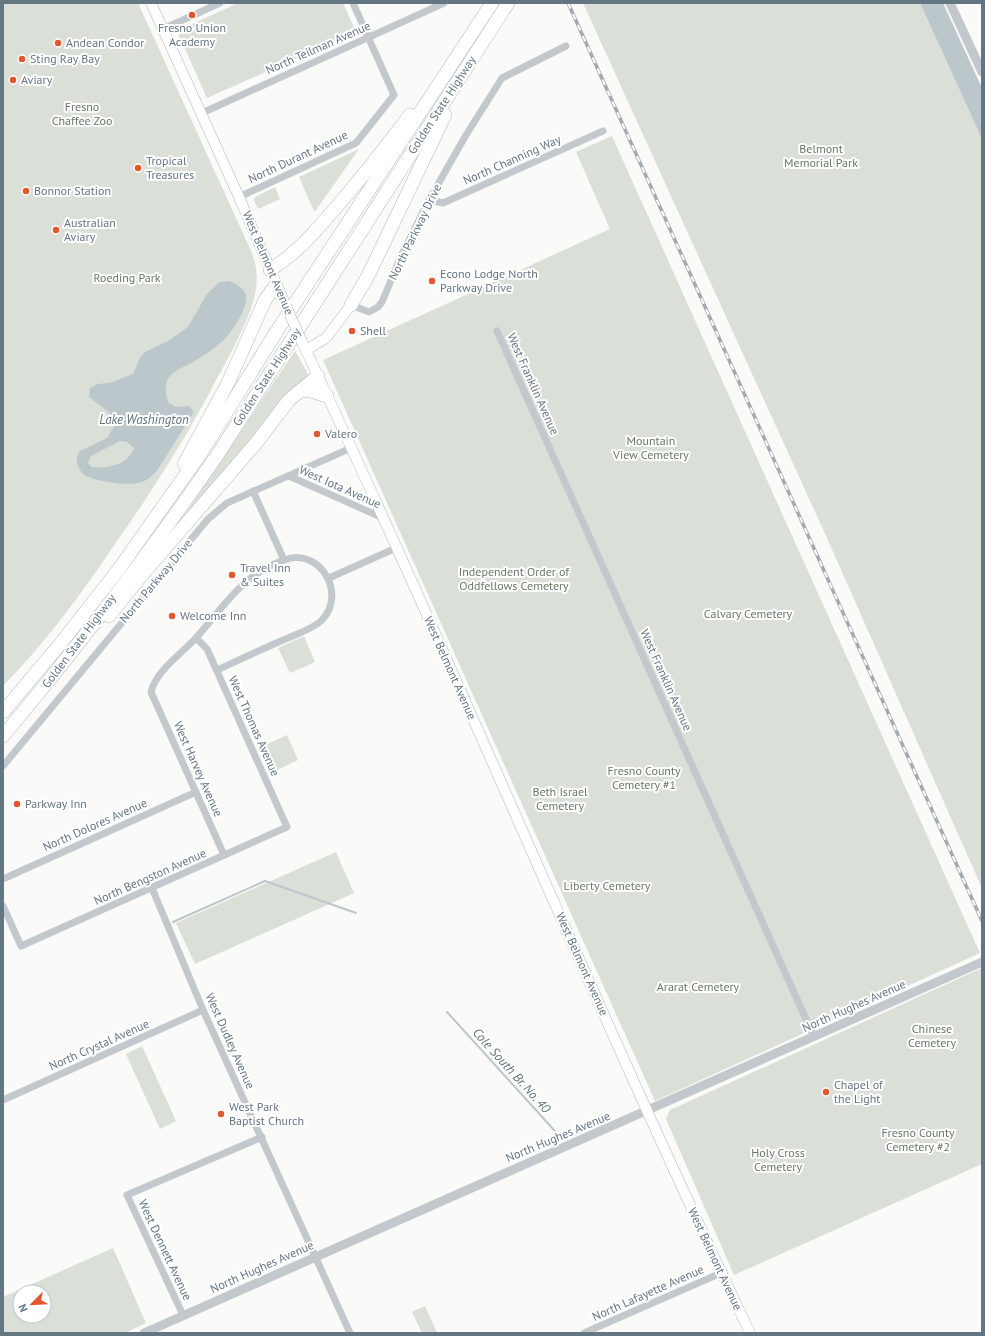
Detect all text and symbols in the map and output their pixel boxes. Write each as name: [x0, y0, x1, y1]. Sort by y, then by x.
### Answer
marker: Fresno Union Academy: [187, 10, 197, 20]
street label: North Teilman Avenue: [263, 18, 372, 77]
place label: Fresno Union Academy: [158, 20, 226, 49]
place label: Andean Condor: [66, 35, 144, 50]
marker: Andean Condor: [53, 38, 63, 48]
place label: Sting Ray Bay: [30, 51, 100, 66]
street label: Golden State Highway: [404, 53, 479, 157]
marker: Sting Ray Bay: [17, 54, 27, 64]
place label: Aviary: [21, 72, 53, 87]
marker: Aviary: [8, 75, 18, 85]
park label: Fresno Chaffee Zoo: [52, 99, 112, 128]
street label: North Durant Avenue: [246, 127, 350, 186]
street label: North Channing Way: [461, 131, 563, 188]
park label: Belmont Memorial Park: [784, 141, 858, 170]
place label: Tropical Treasures: [146, 153, 194, 182]
marker: Tropical Treasures: [133, 163, 143, 173]
street label: North Parkway Drive: [385, 181, 444, 282]
place label: Bonnor Station: [34, 183, 111, 198]
marker: Bonnor Station: [21, 186, 31, 196]
street label: West Belmont Avenue: [240, 209, 297, 317]
place label: Australian Aviary: [64, 215, 116, 244]
marker: Australian Aviary: [51, 225, 61, 235]
place label: Econo Lodge North Parkway Drive: [440, 266, 538, 295]
park label: Roeding Park: [93, 270, 161, 285]
marker: Econo Lodge North Parkway Drive: [427, 276, 437, 286]
place label: Shell: [360, 323, 387, 338]
street label: Golden State Highway: [229, 325, 304, 429]
marker: Shell: [347, 326, 357, 336]
street label: West Franklin Avenue: [504, 331, 563, 437]
water label: Lake Washington: [99, 411, 189, 428]
place label: Valero: [324, 426, 357, 441]
marker: Valero: [312, 429, 322, 439]
park label: Mountain View Cemetery: [612, 433, 689, 462]
street label: West Iota Avenue: [297, 462, 383, 511]
street label: North Parkway Drive: [116, 536, 195, 626]
place label: Travel Inn & Suites: [240, 560, 291, 589]
park label: Independent Order of Oddfellows Cemetery: [459, 564, 570, 593]
marker: Travel Inn & Suites: [227, 570, 237, 580]
street label: Golden State Highway: [38, 590, 119, 691]
park label: Calvary Cemetery: [704, 606, 793, 621]
place label: Welcome Inn: [180, 608, 246, 623]
marker: Welcome Inn: [167, 611, 177, 621]
street label: West Belmont Avenue: [421, 614, 480, 722]
street label: West Franklin Avenue: [637, 627, 696, 733]
street label: West Thomas Avenue: [226, 673, 283, 778]
street label: West Harvey Avenue: [171, 719, 226, 819]
park label: Fresno County Cemetery #1: [607, 763, 681, 792]
park label: Beth Israel Cemetery: [532, 784, 588, 813]
street label: North Dolores Avenue: [40, 795, 149, 854]
place label: Parkway Inn: [25, 796, 87, 811]
marker: Parkway Inn: [12, 799, 22, 809]
street label: North Bengston Avenue: [91, 845, 208, 908]
park label: Liberty Cemetery: [564, 878, 651, 893]
street label: West Belmont Avenue: [553, 910, 612, 1018]
street label: North Hughes Avenue: [800, 976, 908, 1035]
park label: Ararat Cemetery: [657, 979, 740, 994]
street label: West Dudley Avenue: [203, 991, 258, 1091]
street label: North Crystal Avenue: [46, 1016, 151, 1073]
park label: Chinese Cemetery: [908, 1021, 956, 1050]
water label: Cole South Br. No. 40: [469, 1024, 554, 1117]
place label: Chapel of the Light: [834, 1077, 884, 1106]
marker: Chapel of the Light: [821, 1087, 831, 1097]
place label: West Park Baptist Church: [229, 1099, 304, 1128]
street label: North Hughes Avenue: [503, 1108, 612, 1165]
marker: West Park Baptist Church: [216, 1109, 226, 1119]
park label: Fresno County Cemetery #2: [881, 1125, 955, 1154]
park label: Holy Cross Cemetery: [751, 1145, 805, 1174]
street label: West Dennett Avenue: [136, 1197, 195, 1303]
street label: West Belmont Avenue: [685, 1205, 746, 1313]
street label: North Hughes Avenue: [208, 1237, 316, 1296]
street label: North Lafayette Avenue: [590, 1261, 706, 1324]
north arrow: [12, 1284, 52, 1324]
text: N: [15, 1302, 31, 1314]

